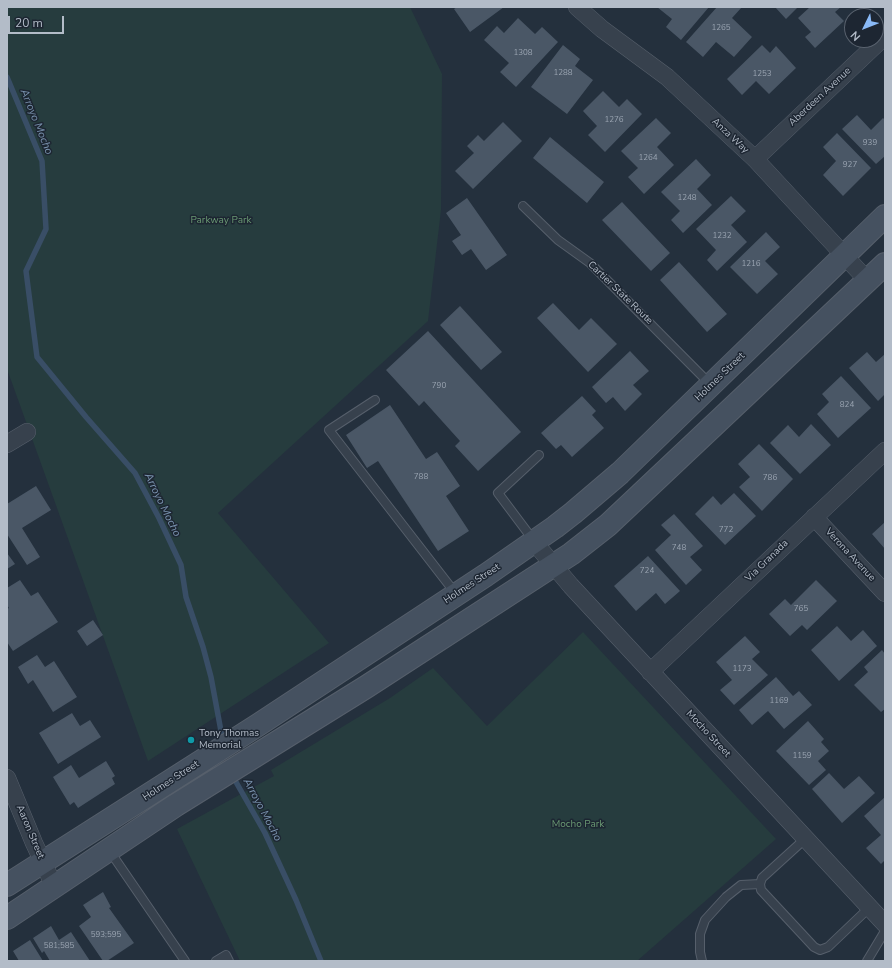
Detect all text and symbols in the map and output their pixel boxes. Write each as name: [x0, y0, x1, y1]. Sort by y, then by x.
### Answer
scale bar: [10, 8, 66, 34]
north arrow: [844, 8, 884, 48]
text: 20 m: [15, 15, 43, 31]
house number: 1265: [711, 23, 731, 33]
text: N: [847, 28, 864, 44]
house number: 1308: [513, 48, 533, 58]
street label: Aberdeen Avenue: [786, 65, 854, 129]
house number: 1288: [553, 68, 573, 78]
house number: 1253: [752, 69, 772, 79]
water label: Arroyo Mocho: [17, 87, 55, 157]
house number: 1276: [604, 115, 624, 125]
street label: Anza Way: [709, 116, 751, 156]
house number: 939: [863, 138, 877, 148]
house number: 1264: [638, 153, 658, 163]
house number: 927: [843, 160, 857, 170]
house number: 1248: [677, 193, 697, 203]
park label: Parkway Park: [190, 215, 252, 227]
house number: 1232: [712, 231, 732, 241]
street label: Cartier State Route: [585, 259, 655, 327]
house number: 1216: [741, 259, 761, 269]
street label: Holmes Street: [693, 350, 747, 404]
house number: 790: [432, 381, 446, 391]
house number: 824: [840, 400, 854, 410]
water label: Arroyo Mocho: [141, 471, 183, 539]
house number: 788: [414, 472, 428, 482]
house number: 786: [763, 473, 777, 483]
house number: 772: [719, 525, 733, 535]
street label: Verona Avenue: [822, 526, 878, 584]
street label: Via Granada: [743, 537, 791, 585]
house number: 748: [672, 543, 686, 553]
street label: Holmes Street: [442, 561, 502, 607]
house number: 724: [640, 566, 654, 576]
house number: 765: [794, 604, 808, 614]
house number: 1173: [732, 664, 752, 674]
house number: 1169: [769, 696, 789, 706]
street label: Mocho Street: [683, 708, 733, 760]
place label: Tony Thomas Memorial: [199, 728, 259, 752]
marker: Tony Thomas Memorial: [186, 735, 196, 745]
house number: 1159: [792, 751, 812, 761]
street label: Holmes Street: [141, 758, 201, 804]
water label: Arroyo Mocho: [240, 776, 284, 844]
street label: Aaron Street: [13, 803, 47, 861]
park label: Mocho Park: [552, 819, 604, 831]
house number: 593;595: [91, 930, 121, 940]
house number: 581;585: [44, 941, 74, 951]

